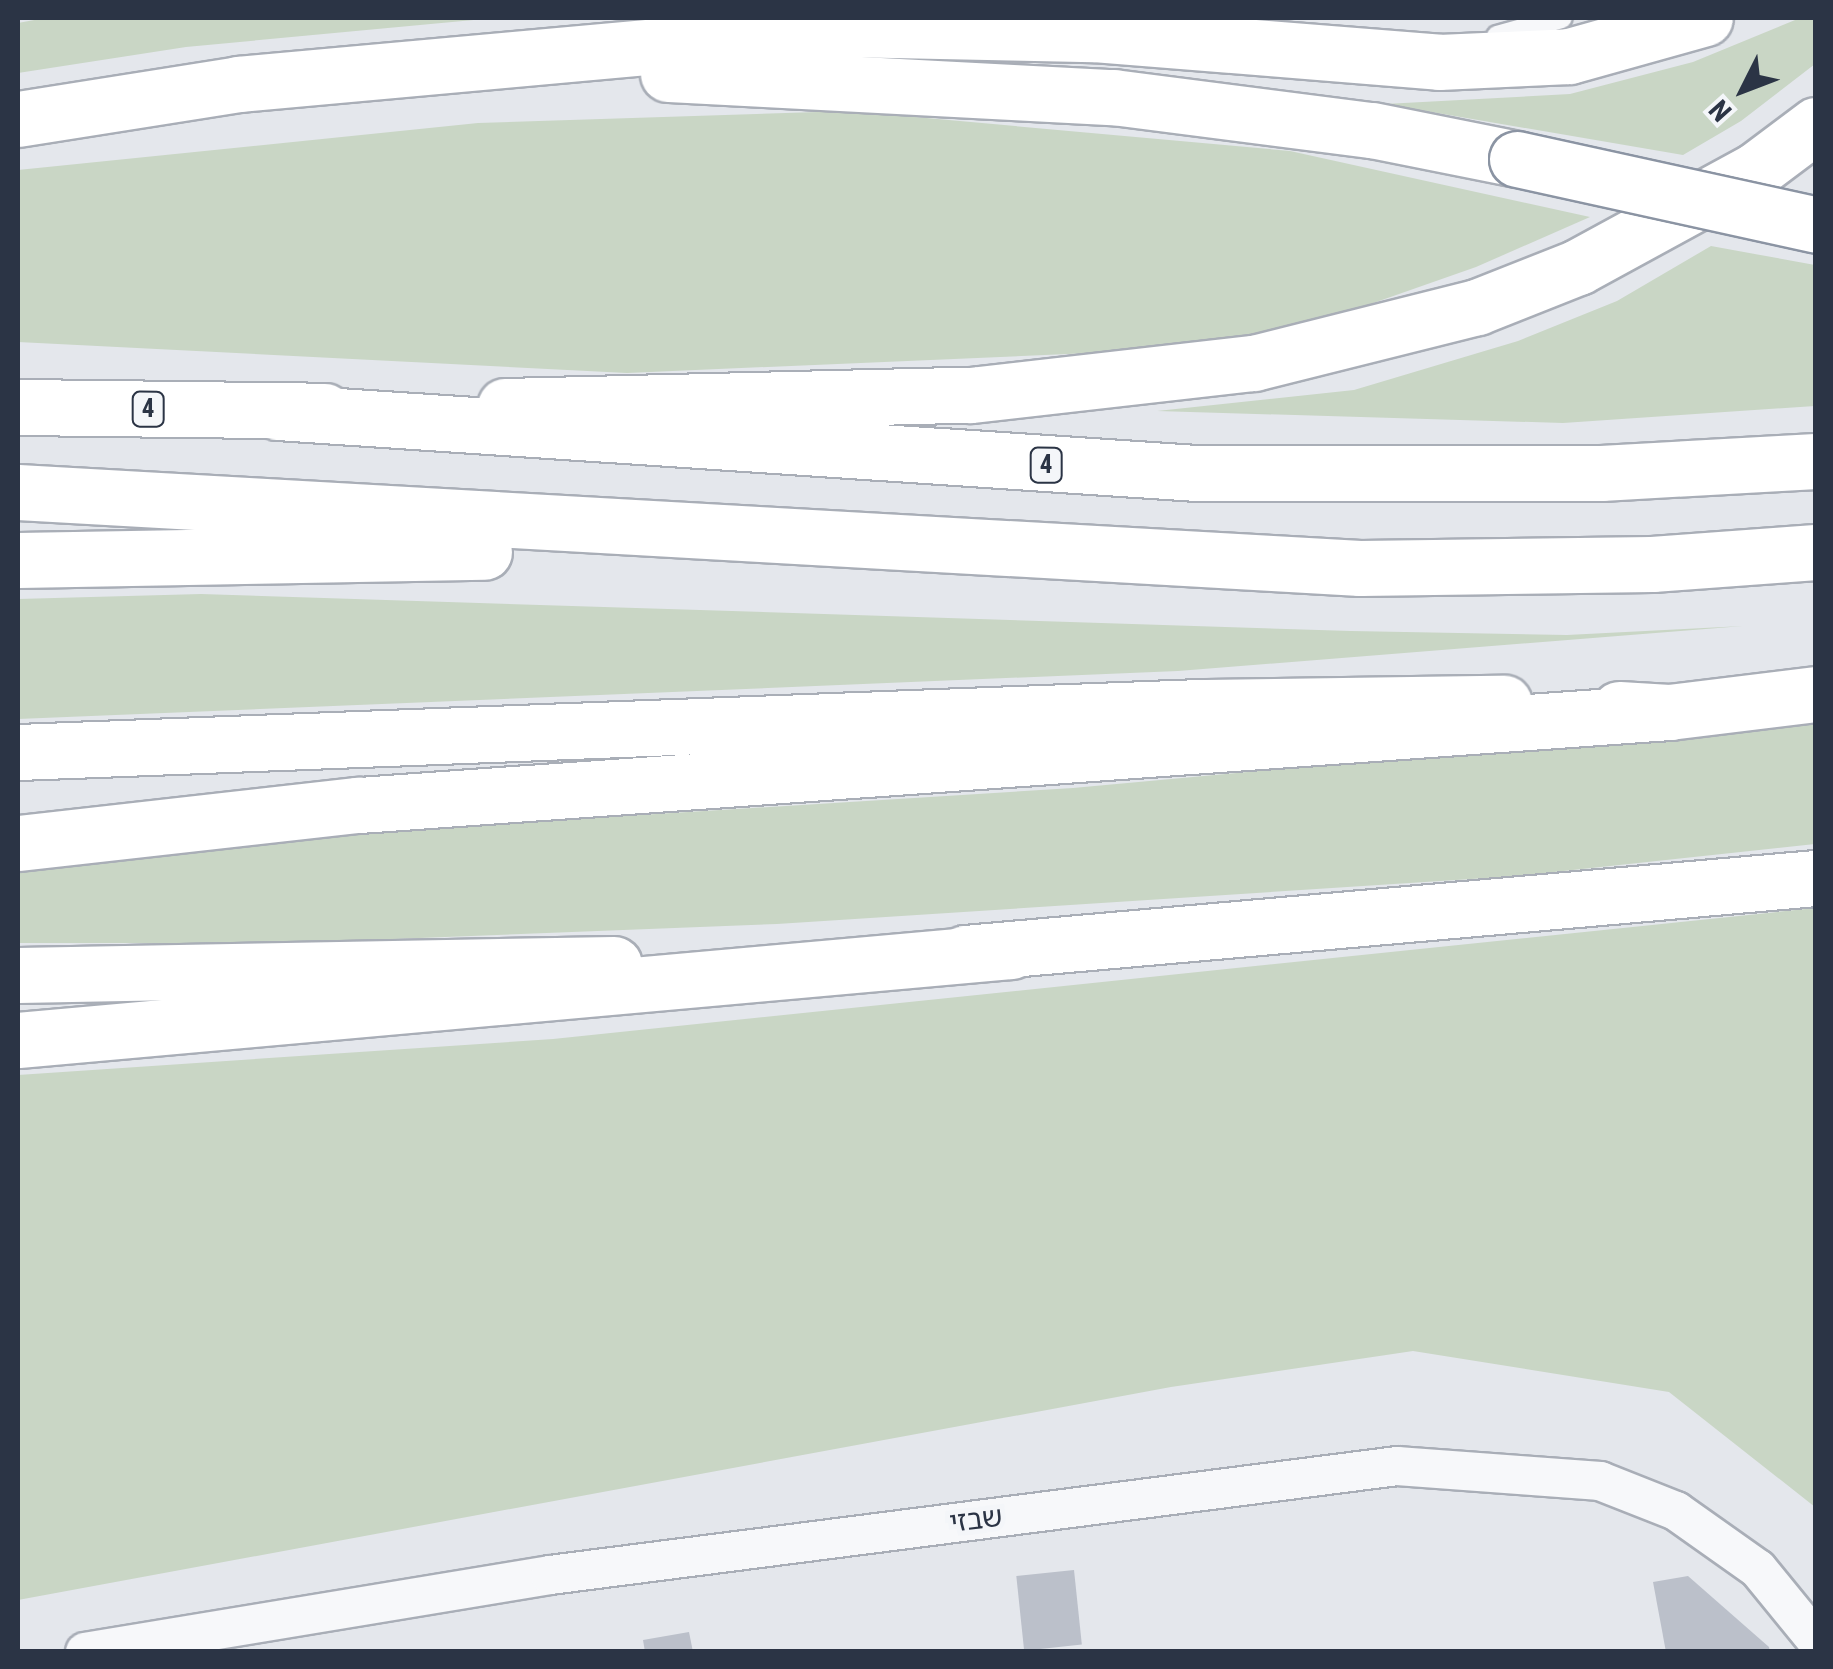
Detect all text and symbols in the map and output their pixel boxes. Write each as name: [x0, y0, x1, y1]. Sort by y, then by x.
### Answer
north arrow: [1693, 40, 1793, 140]
text: N: [1702, 93, 1738, 128]
road number: 4: [130, 389, 166, 429]
road number: 4: [1028, 445, 1064, 485]
street label: שבזי: [948, 1500, 1004, 1540]

